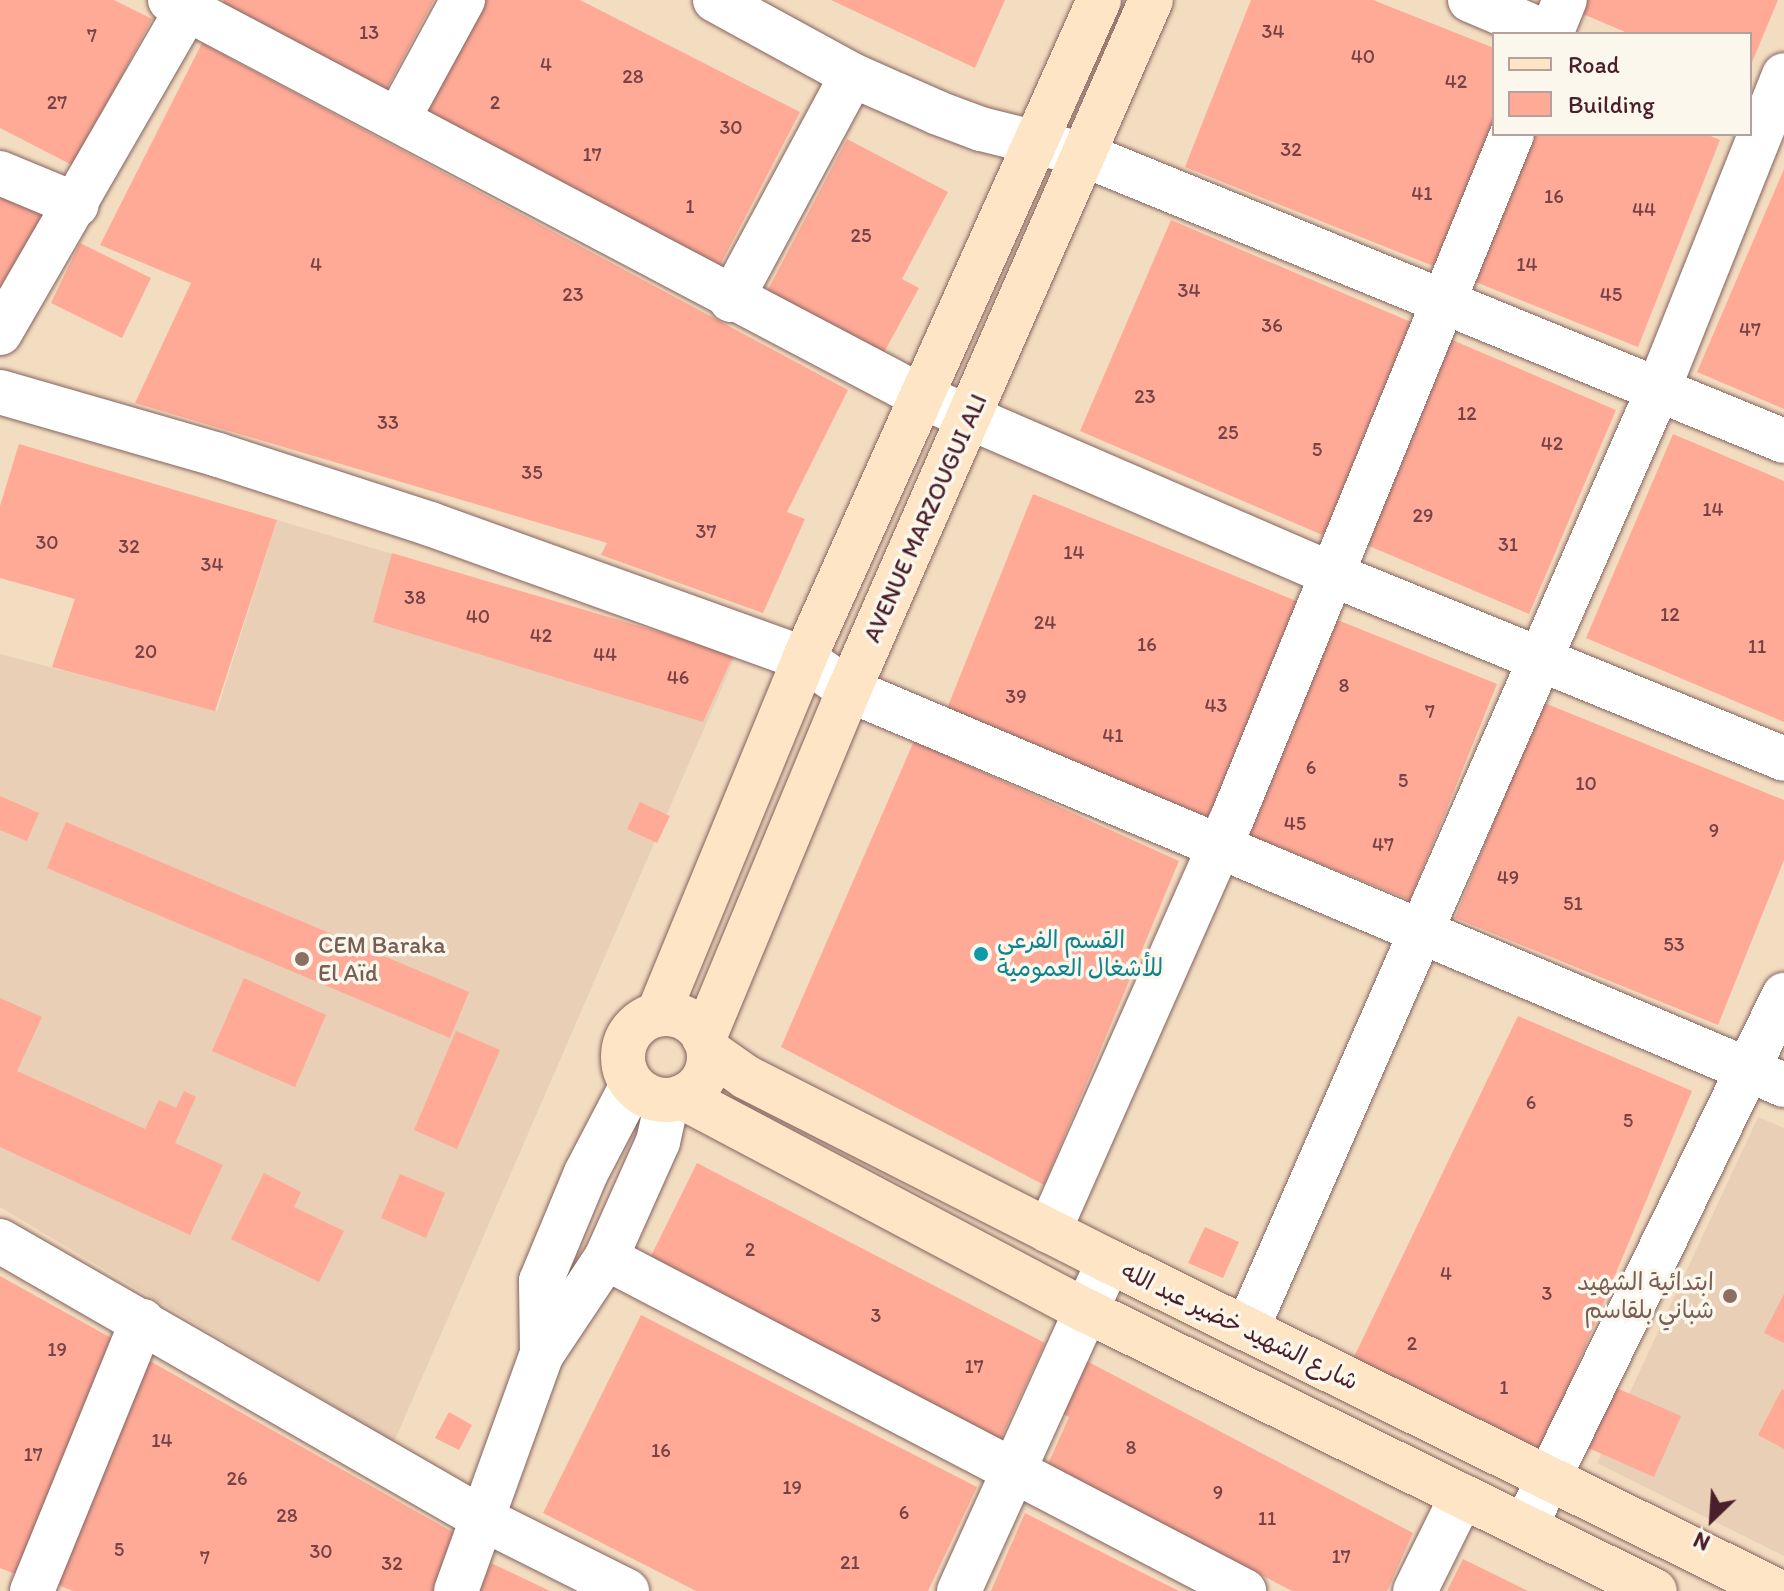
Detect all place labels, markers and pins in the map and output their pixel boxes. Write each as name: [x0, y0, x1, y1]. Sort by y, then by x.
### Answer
place label: القسم الفرعي للأشغال العمومية: [997, 926, 1163, 982]
place label: CEM Baraka El Aïd: [318, 931, 445, 987]
marker: القسم الفرعي للأشغال العمومية: [972, 945, 990, 963]
marker: CEM Baraka El Aïd: [293, 950, 311, 968]
place label: ابتدائية الشهيد شباني بلقاسم: [1577, 1268, 1714, 1324]
marker: ابتدائية الشهيد شباني بلقاسم: [1721, 1287, 1739, 1305]

